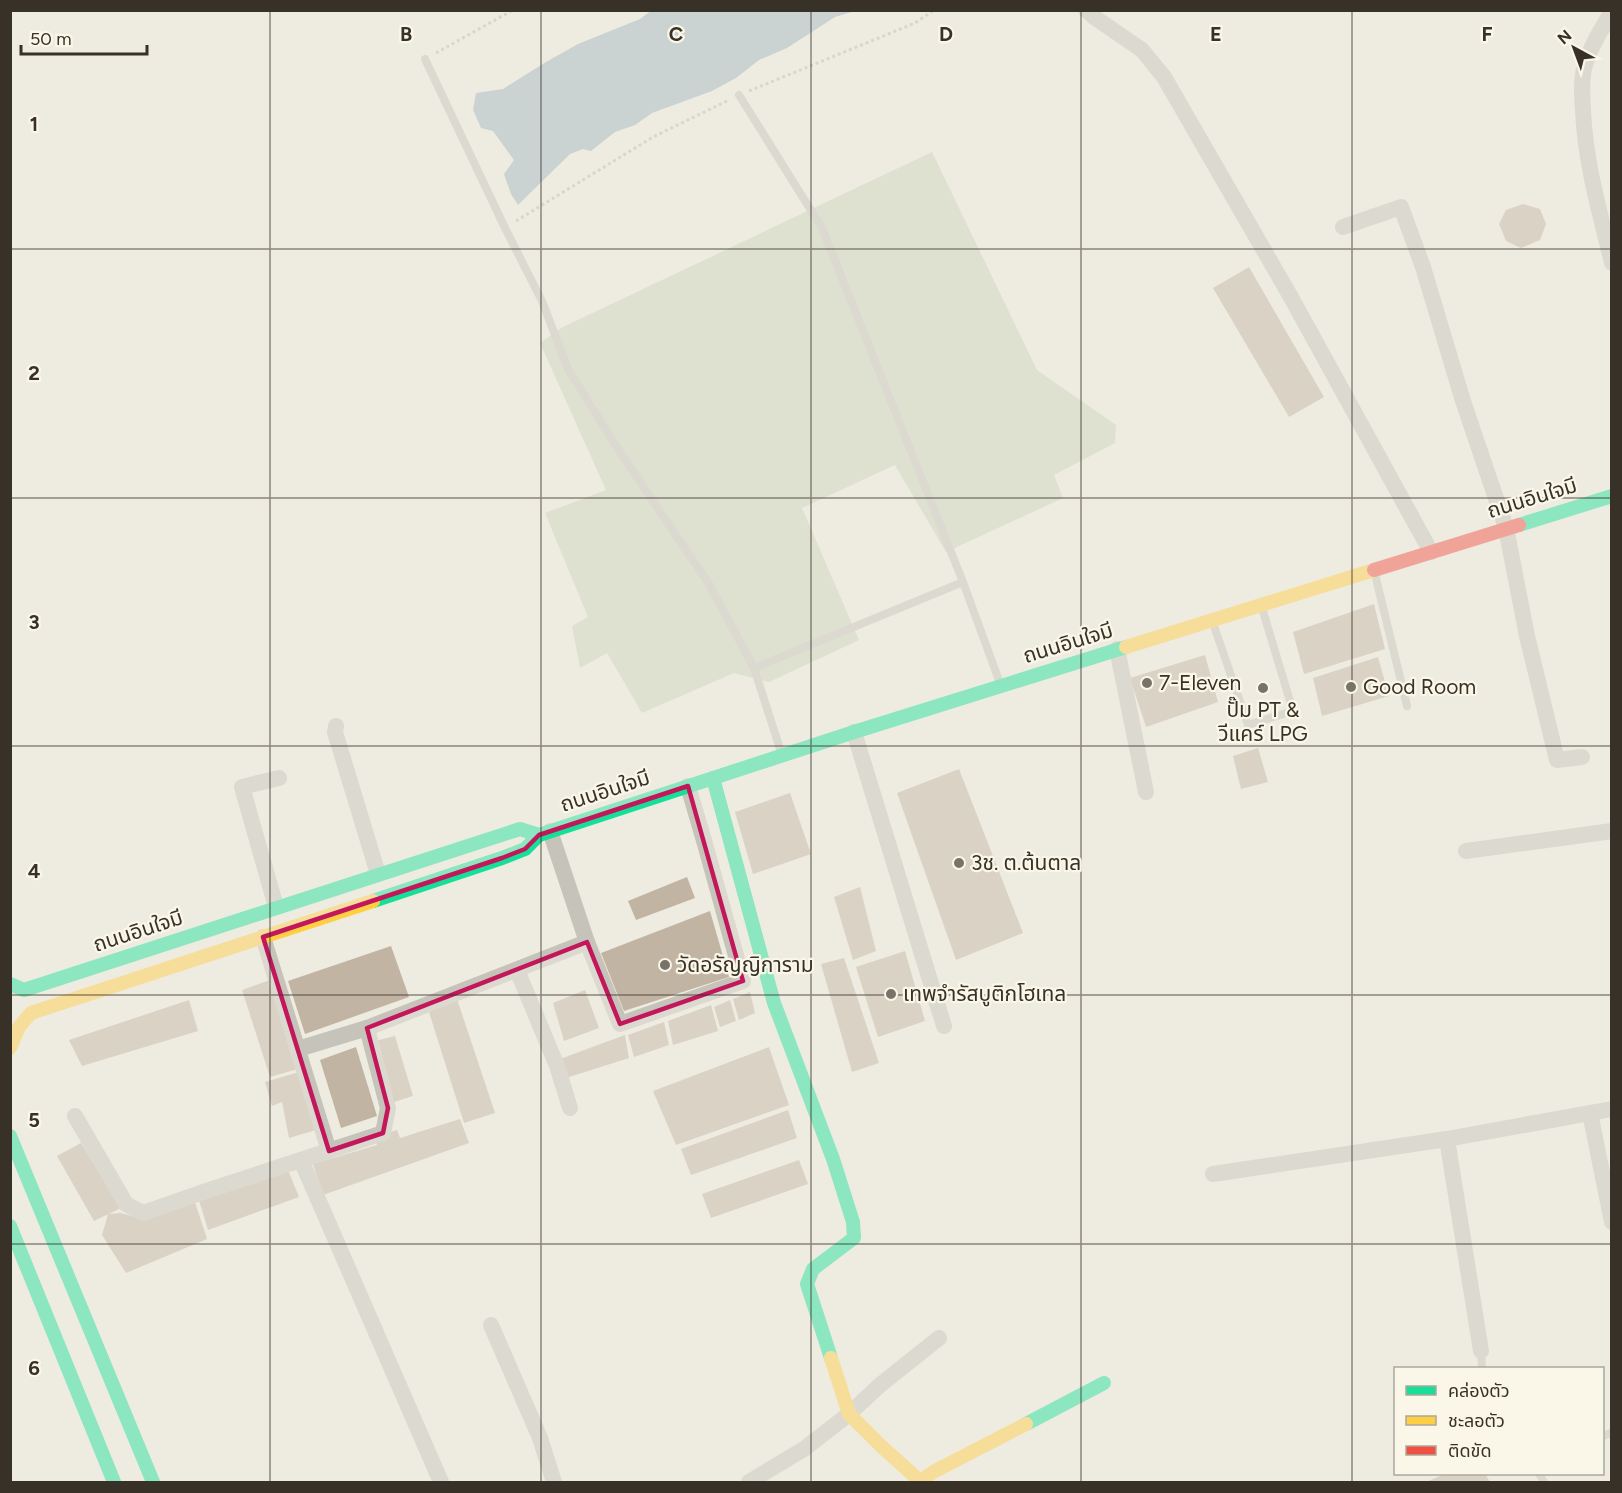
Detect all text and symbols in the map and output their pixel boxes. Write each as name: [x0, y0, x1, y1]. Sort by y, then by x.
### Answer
scale bar: [21, 18, 147, 56]
north arrow: [1544, 18, 1604, 78]
text: B: [400, 22, 412, 46]
text: C: [669, 22, 683, 46]
text: D: [939, 22, 953, 46]
text: E: [1210, 22, 1222, 46]
text: F: [1481, 22, 1493, 46]
text: N: [1554, 26, 1575, 48]
text: 50 m: [30, 28, 72, 50]
text: 1: [30, 112, 38, 136]
text: 2: [28, 361, 40, 385]
street label: ถนนอินใจมี: [1484, 472, 1580, 523]
text: 3: [28, 610, 40, 634]
street label: ถนนอินใจมี: [1020, 617, 1116, 668]
place label: 7-Eleven: [1159, 670, 1241, 695]
place label: Good Room: [1363, 674, 1476, 699]
marker: 7-Eleven: [1140, 676, 1154, 690]
marker: Good Room: [1344, 680, 1358, 694]
marker: ปั๊ม PT & วีแคร์ LPG: [1256, 681, 1270, 695]
place label: ปั๊ม PT & วีแคร์ LPG: [1218, 696, 1308, 746]
street label: ถนนอินใจมี: [557, 764, 653, 817]
place label: 3ช. ต.ต้นตาล: [971, 850, 1081, 875]
marker: 3ช. ต.ต้นตาล: [952, 856, 966, 870]
text: 4: [28, 859, 41, 883]
street label: ถนนอินใจมี: [90, 904, 186, 957]
place label: วัดอรัญญิการาม: [677, 952, 814, 977]
marker: วัดอรัญญิการาม: [658, 958, 672, 972]
place label: เทพจำรัสบูติกโฮเทล: [903, 981, 1066, 1007]
marker: เทพจำรัสบูติกโฮเทล: [884, 987, 898, 1001]
text: 5: [28, 1108, 40, 1132]
text: 6: [28, 1356, 40, 1380]
legend: [1394, 1367, 1604, 1475]
text: คล่องตัว: [1448, 1380, 1510, 1402]
text: ชะลอตัว: [1448, 1410, 1505, 1432]
text: ติดขัด: [1448, 1440, 1491, 1462]

